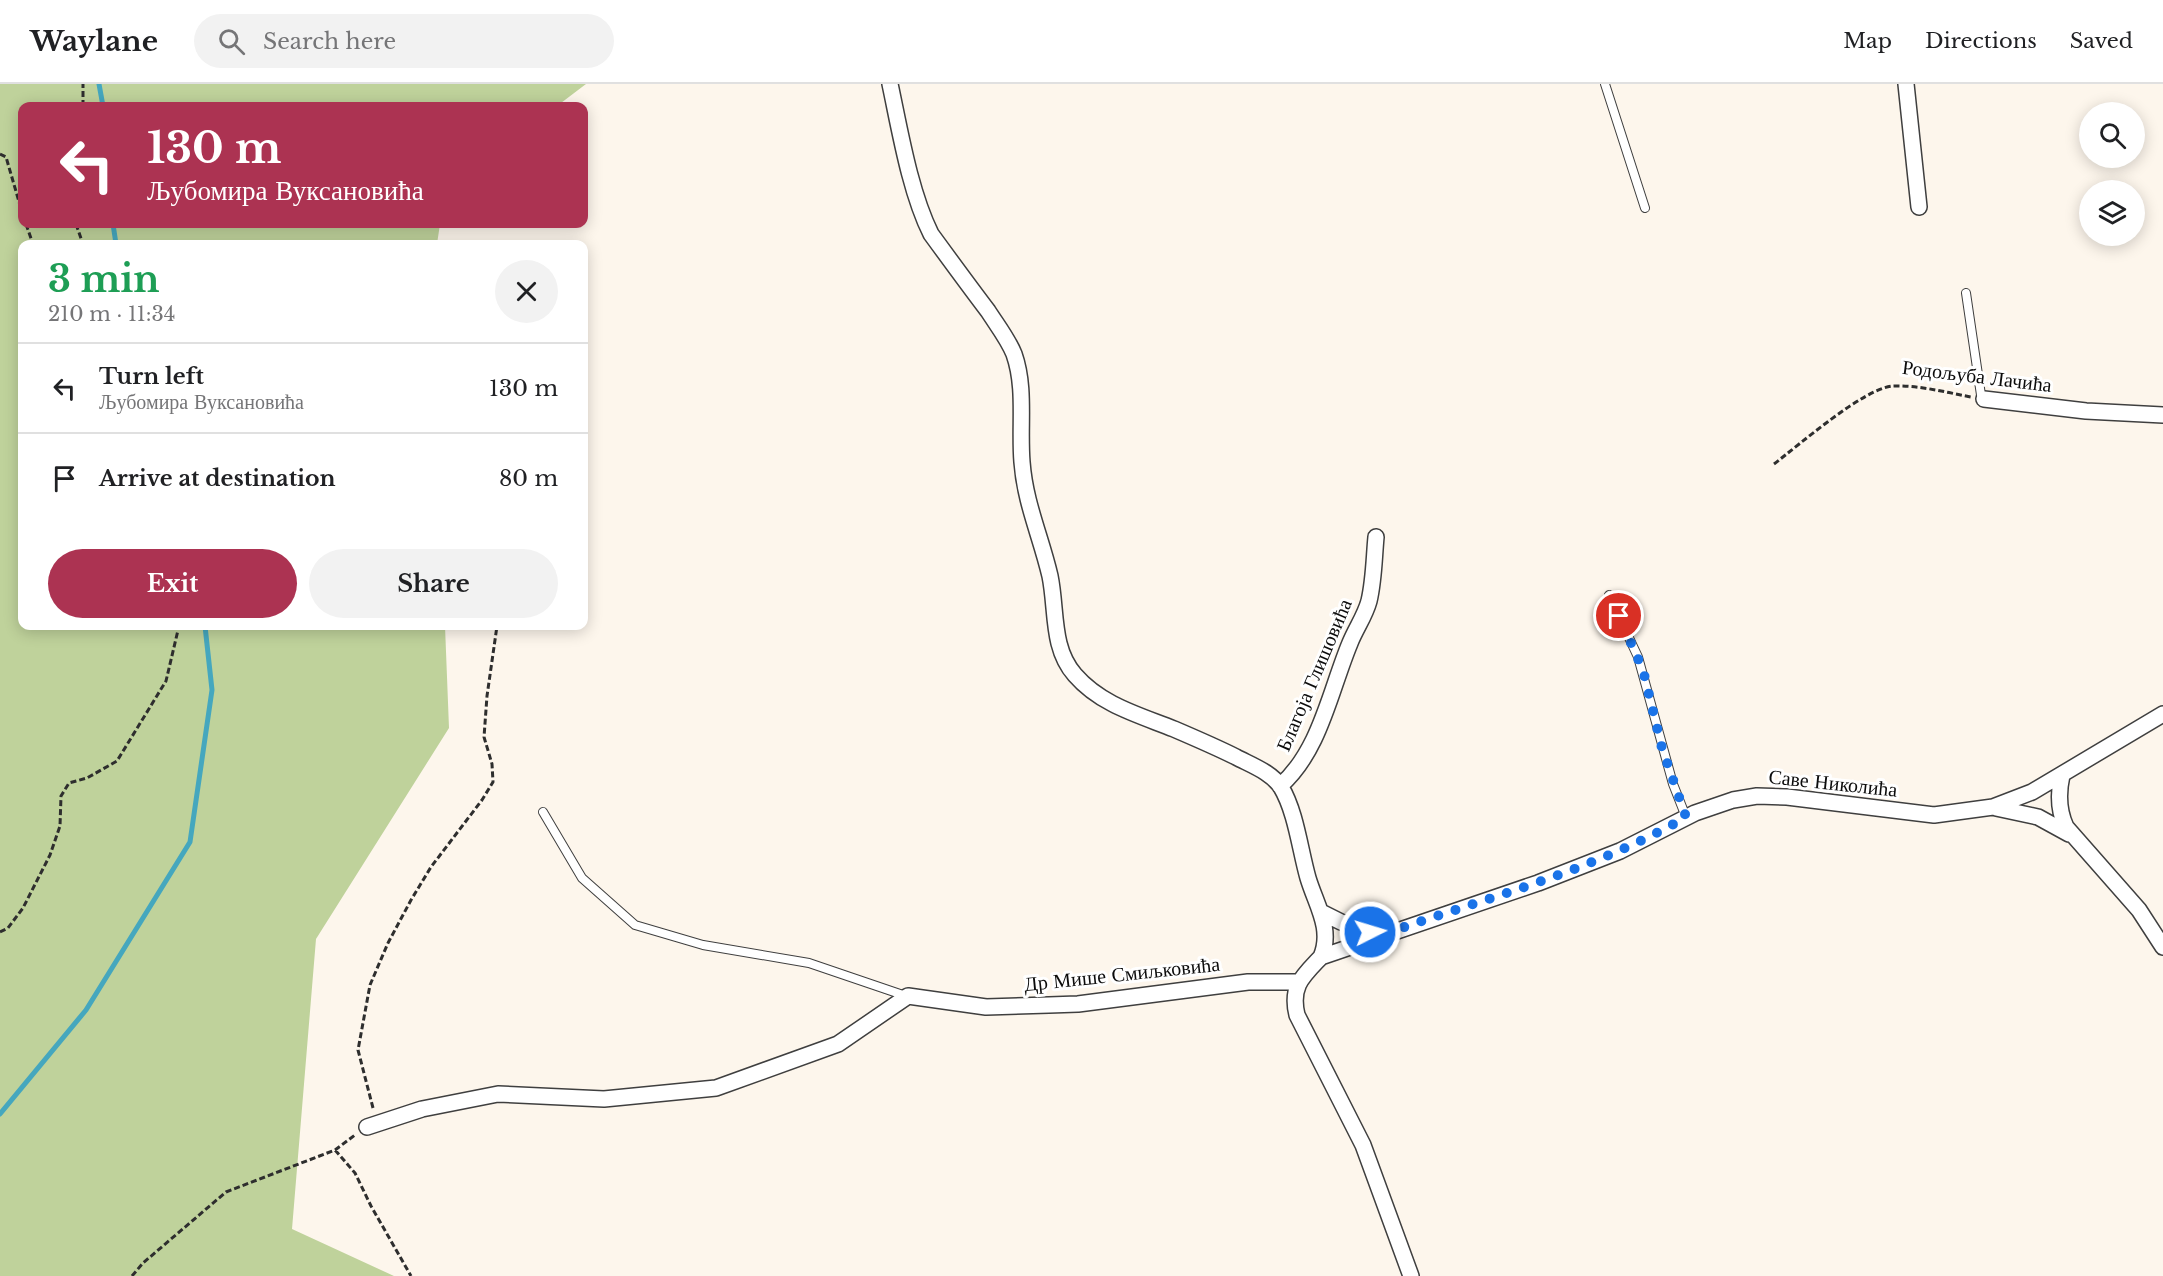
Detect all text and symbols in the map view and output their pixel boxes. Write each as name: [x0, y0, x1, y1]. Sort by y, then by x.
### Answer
search box: [194, 14, 614, 68]
text: Waylane: [30, 24, 158, 59]
icon: search: [215, 25, 248, 58]
text: Search here: [263, 28, 396, 55]
text: Map: [1843, 28, 1892, 54]
text: Directions: [1925, 28, 2037, 54]
text: Saved: [2070, 28, 2133, 54]
map controls: [2079, 102, 2145, 246]
button: search: [2079, 102, 2145, 168]
text: 130 m: [147, 122, 281, 174]
icon: left: [48, 126, 126, 204]
text: Љубомира Вуксановића: [147, 174, 424, 207]
button: layers: [2079, 180, 2145, 246]
text: 3 min: [48, 257, 160, 302]
button: close: [495, 260, 558, 323]
text: 210 m · 11:34: [48, 302, 175, 326]
street label: Родољуба Лачића: [1901, 355, 2053, 397]
text: Turn left: [99, 363, 204, 390]
icon: left: [48, 372, 81, 405]
text: 130 m: [489, 375, 558, 402]
text: Љубомира Вуксановића: [99, 390, 304, 414]
icon: arrive: [48, 462, 81, 495]
text: Arrive at destination: [99, 465, 336, 492]
text: 80 m: [499, 465, 558, 492]
button: Exit: [48, 549, 297, 618]
button: Share: [309, 549, 558, 618]
pin: [1593, 590, 1644, 641]
street label: Благоја Глишовића: [1271, 595, 1357, 755]
icon: arrive: [1602, 599, 1635, 632]
street label: Саве Николића: [1767, 764, 1899, 802]
position arrow: [1338, 900, 1402, 964]
street label: Др Мише Смиљковића: [1023, 952, 1221, 996]

